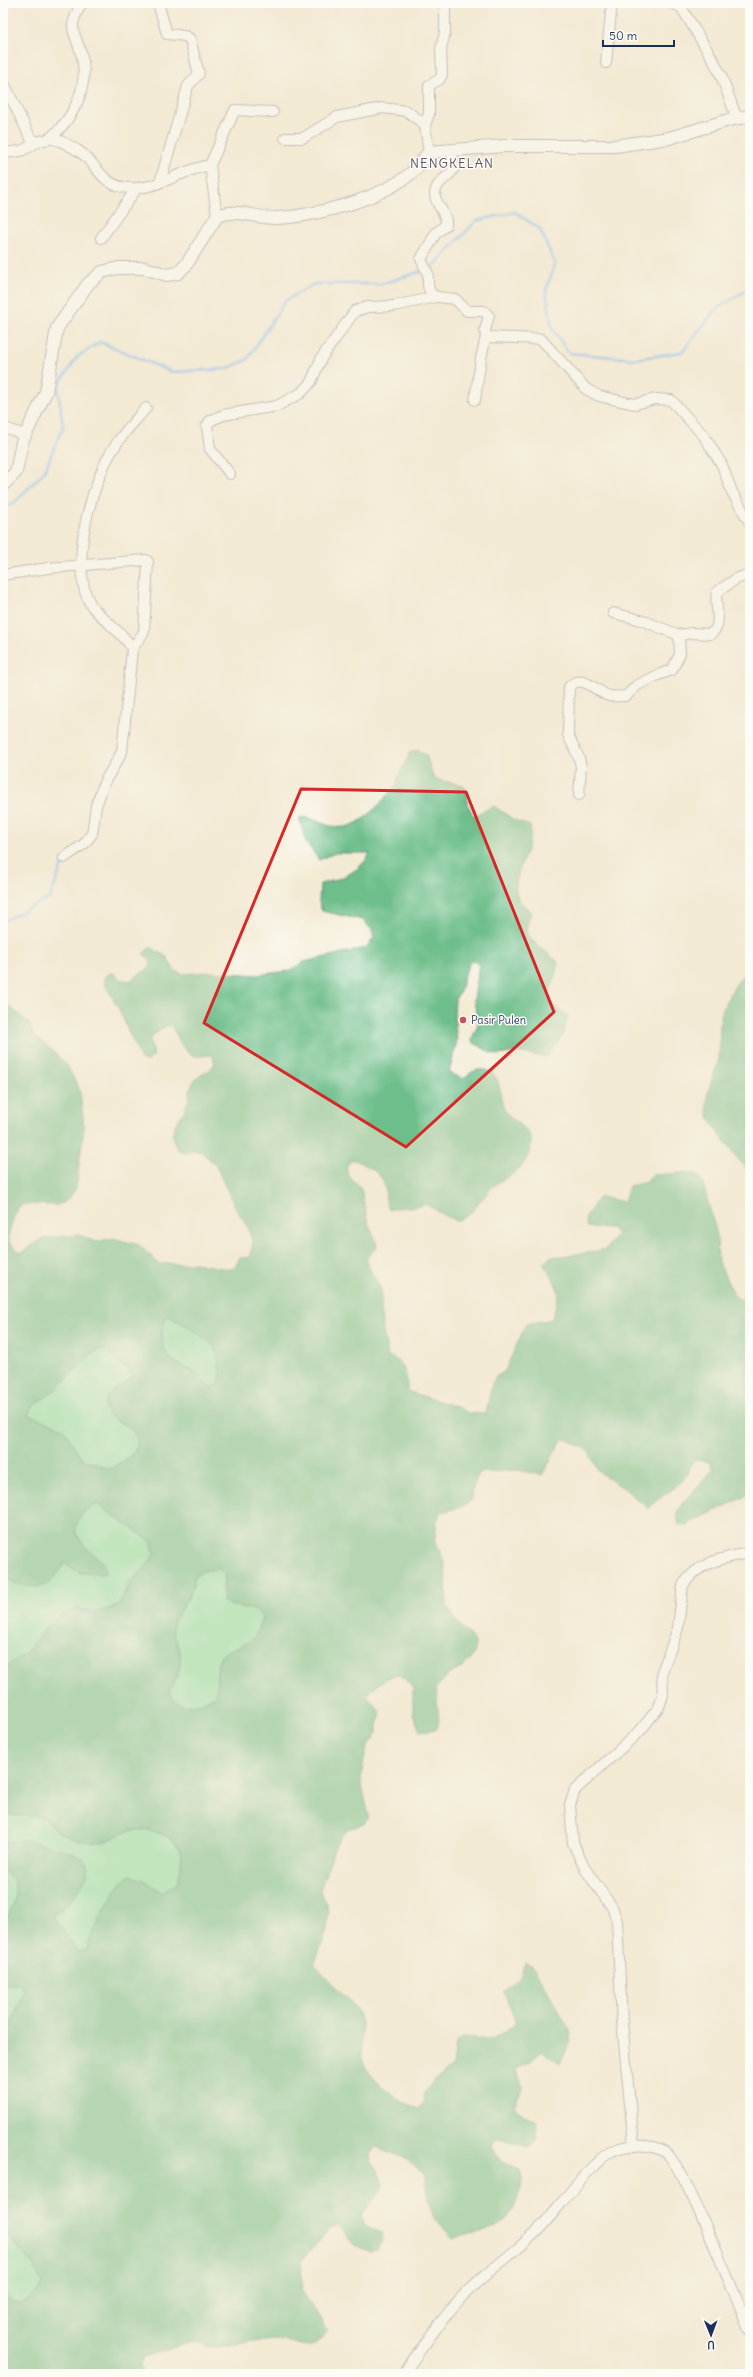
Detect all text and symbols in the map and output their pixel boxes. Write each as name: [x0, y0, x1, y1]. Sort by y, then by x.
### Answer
scale bar: [603, 22, 674, 48]
text: 50 m: [609, 28, 638, 43]
district label: NENGKELAN: [410, 155, 494, 172]
place label: Pasir Pulen: [471, 1013, 526, 1027]
marker: Pasir Pulen: [458, 1015, 468, 1025]
north arrow: [691, 2315, 731, 2355]
text: U: [707, 2338, 715, 2352]

